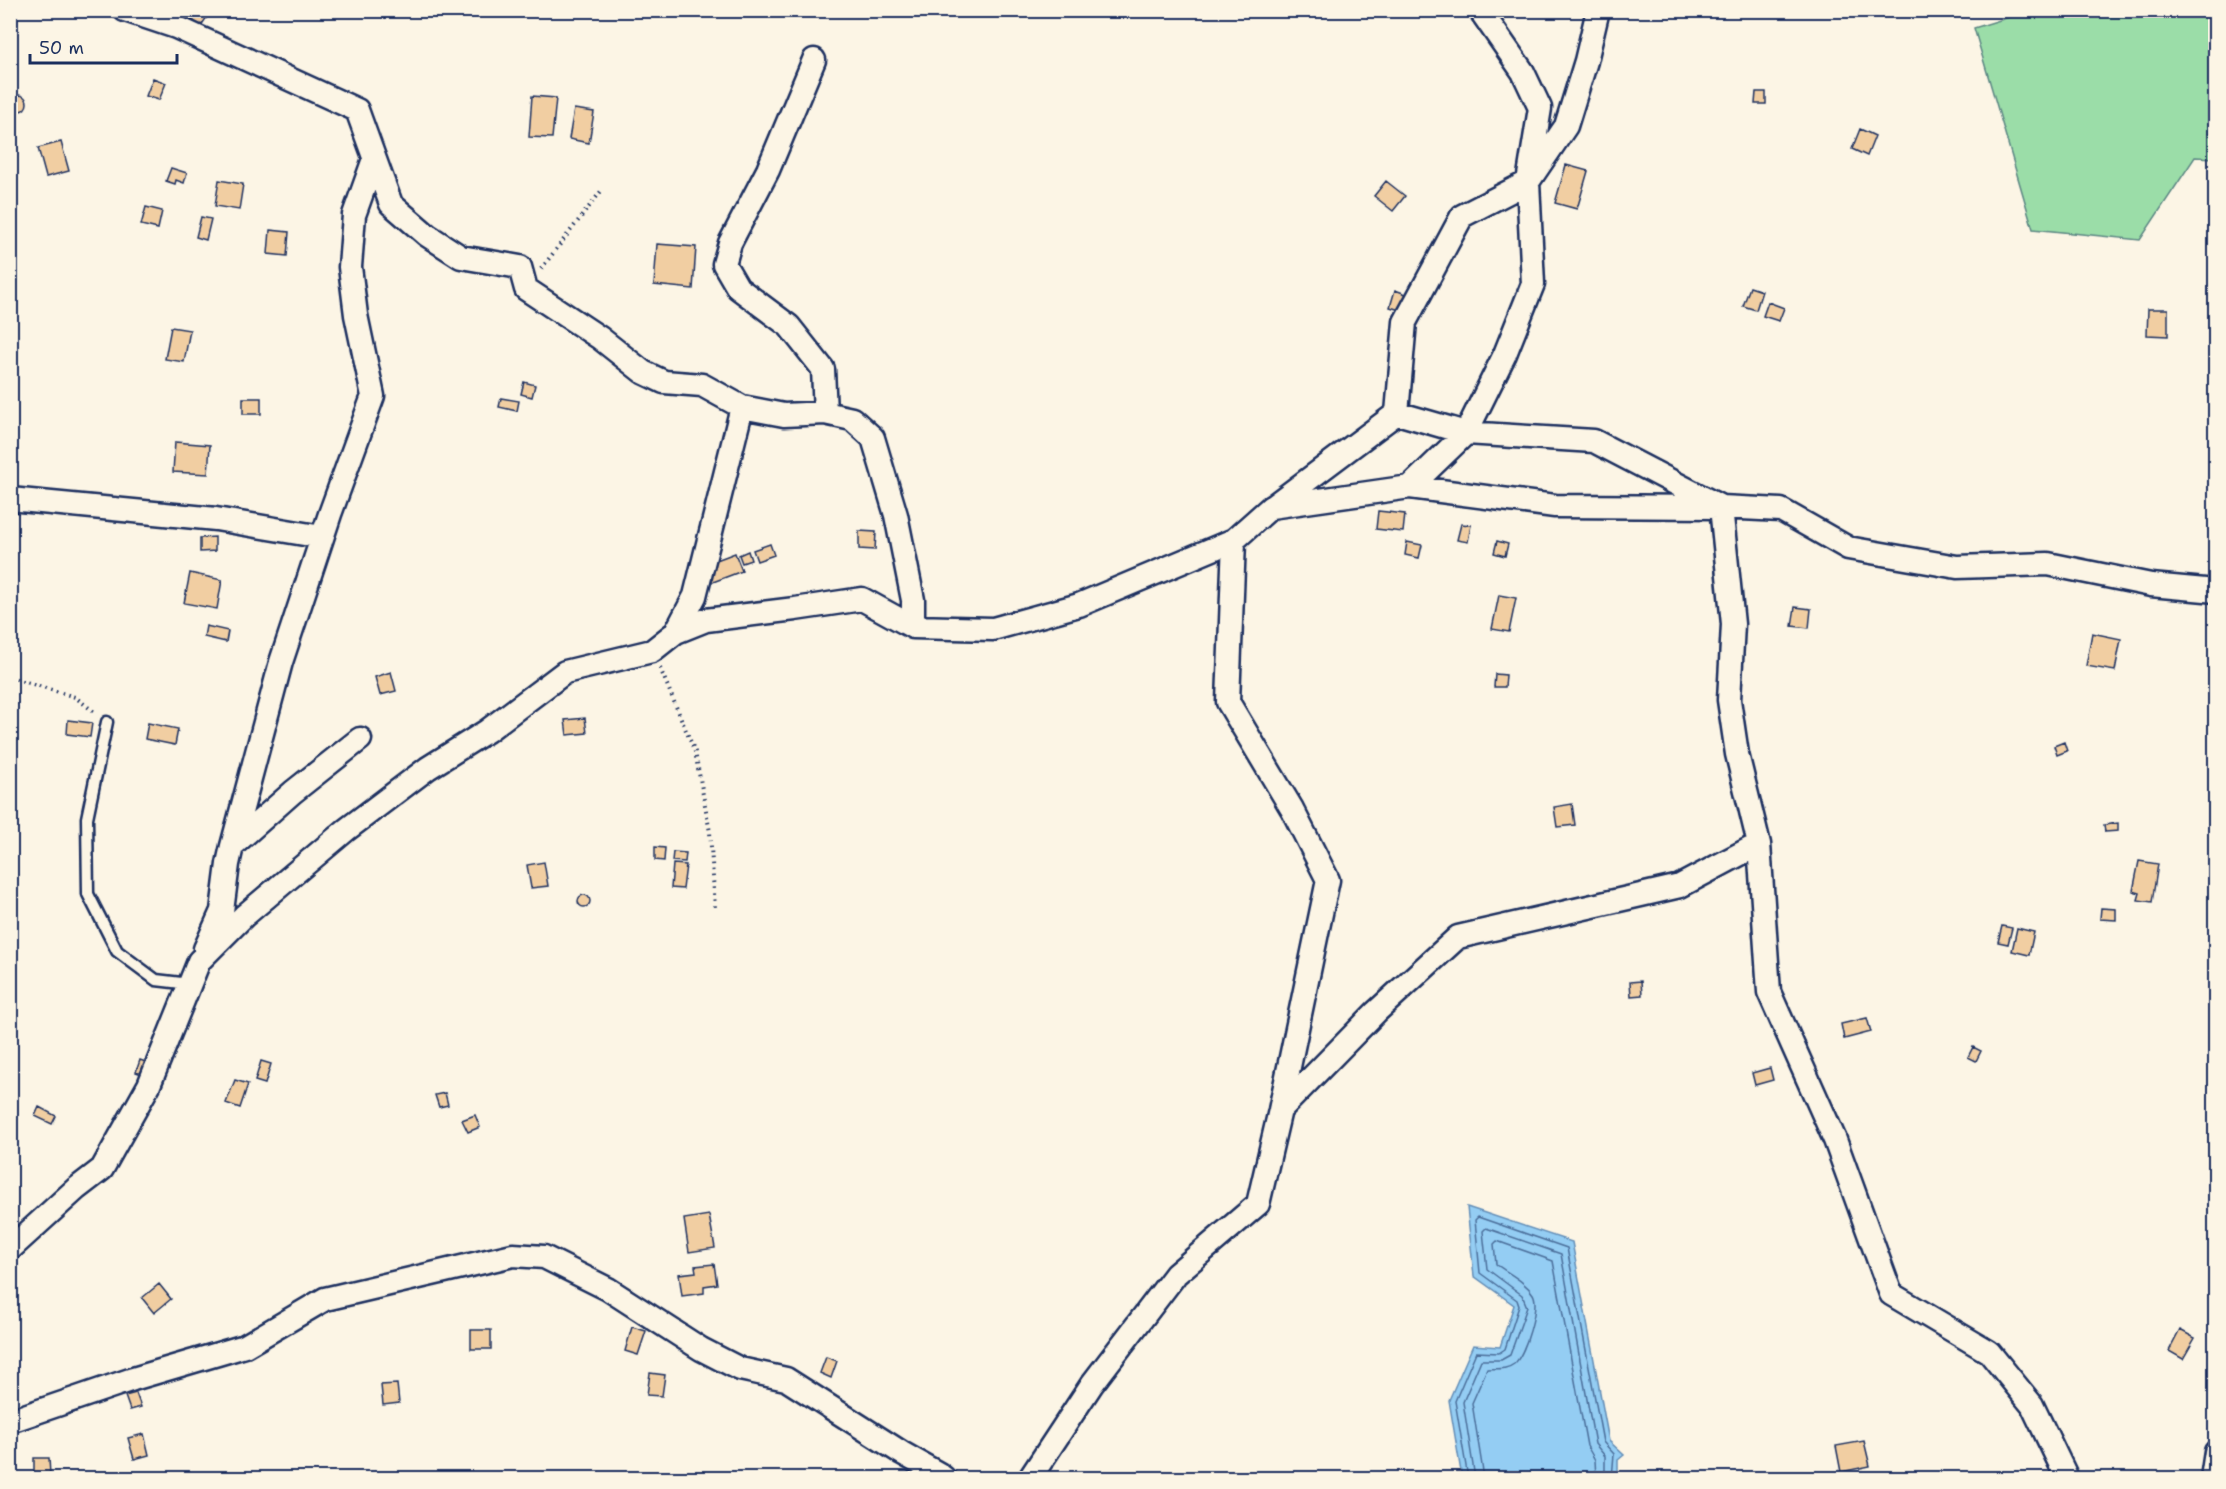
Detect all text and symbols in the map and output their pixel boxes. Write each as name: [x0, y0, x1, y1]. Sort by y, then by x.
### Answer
scale bar: [30, 27, 177, 65]
text: 50 m: [39, 36, 84, 60]

